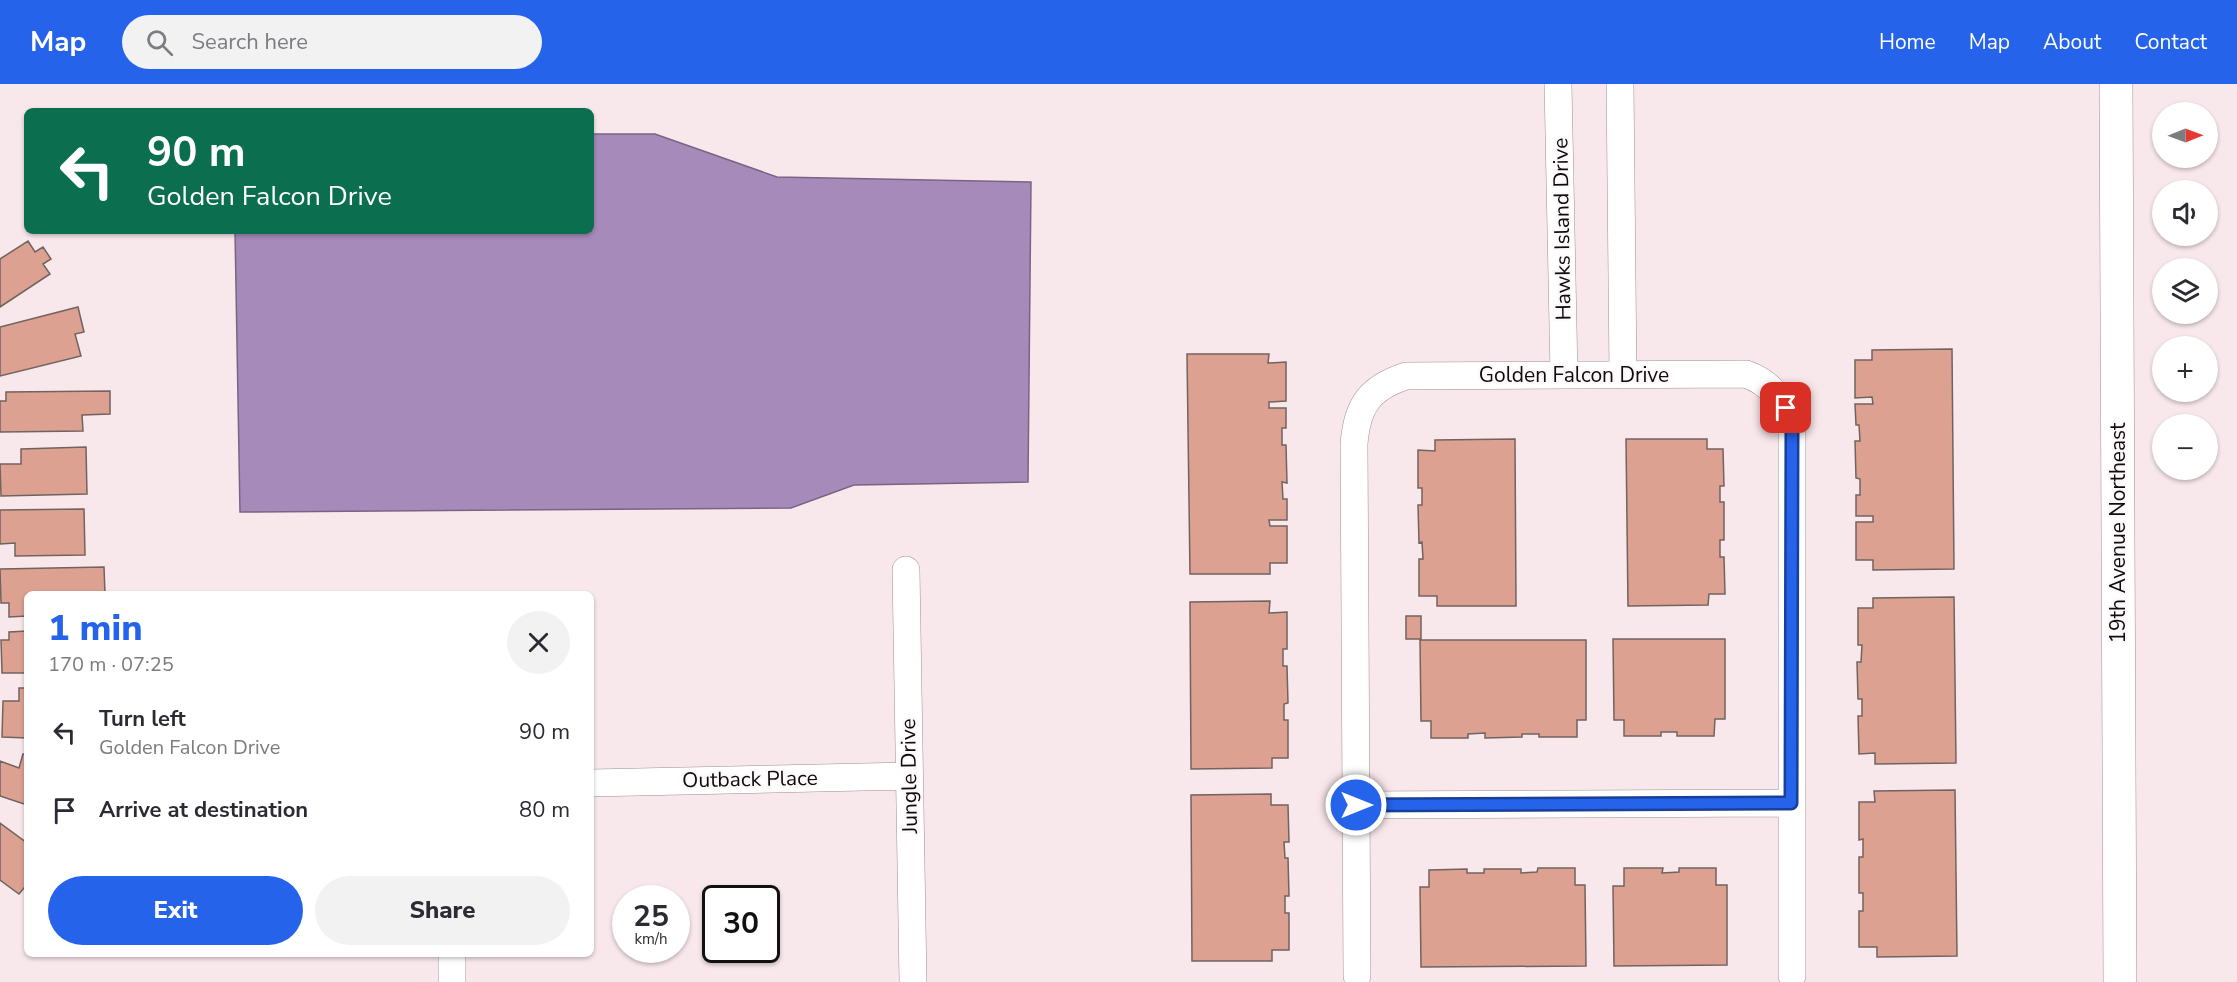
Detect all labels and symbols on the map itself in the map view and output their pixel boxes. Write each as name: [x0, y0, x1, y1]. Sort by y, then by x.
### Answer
north arrow: [2152, 102, 2218, 168]
street label: Hawks Island Drive: [1546, 137, 1578, 321]
street label: Golden Falcon Drive: [1479, 361, 1669, 389]
pin: [1760, 382, 1811, 433]
street label: 19th Avenue Northeast: [2104, 422, 2132, 643]
street label: Jungle Drive: [894, 718, 924, 835]
street label: Outback Place: [682, 764, 818, 794]
position arrow: [1324, 773, 1388, 837]
speed limit sign: 30: [702, 885, 780, 963]

